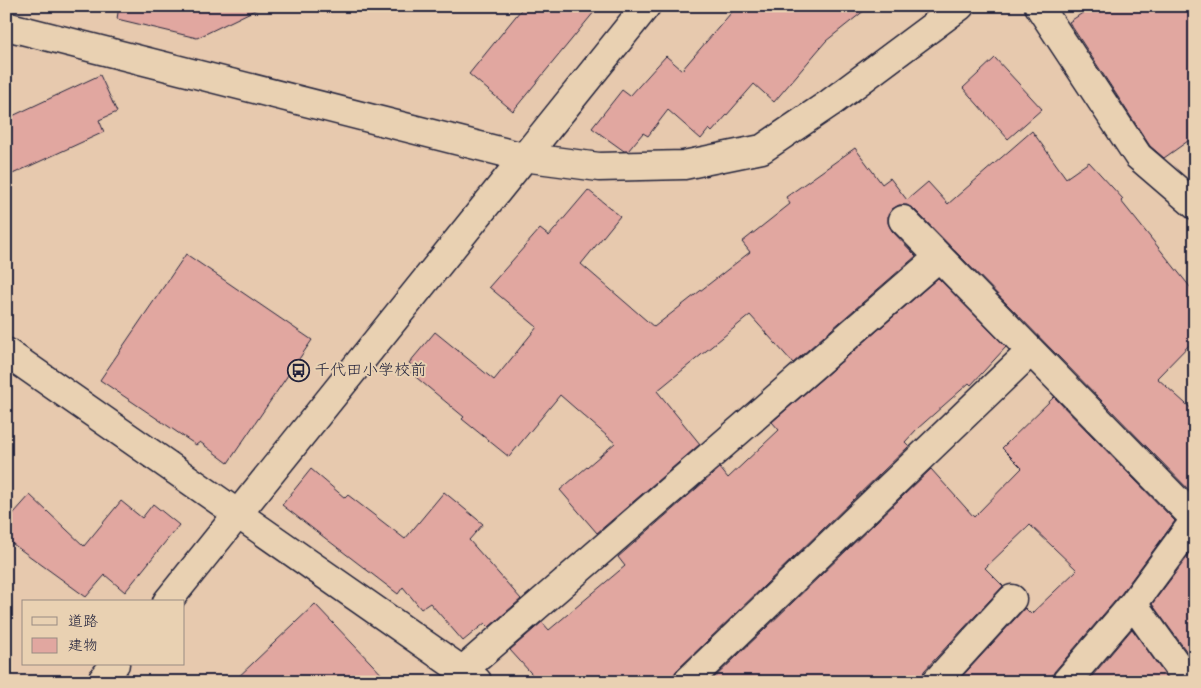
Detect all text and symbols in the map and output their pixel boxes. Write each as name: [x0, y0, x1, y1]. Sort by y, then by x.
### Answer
bus stop icon: 千代田小学校前: [286, 358, 310, 382]
place label: 千代田小学校前: [314, 359, 426, 381]
legend: [22, 600, 185, 666]
text: 道路: [68, 611, 98, 632]
text: 建物: [68, 635, 98, 656]

